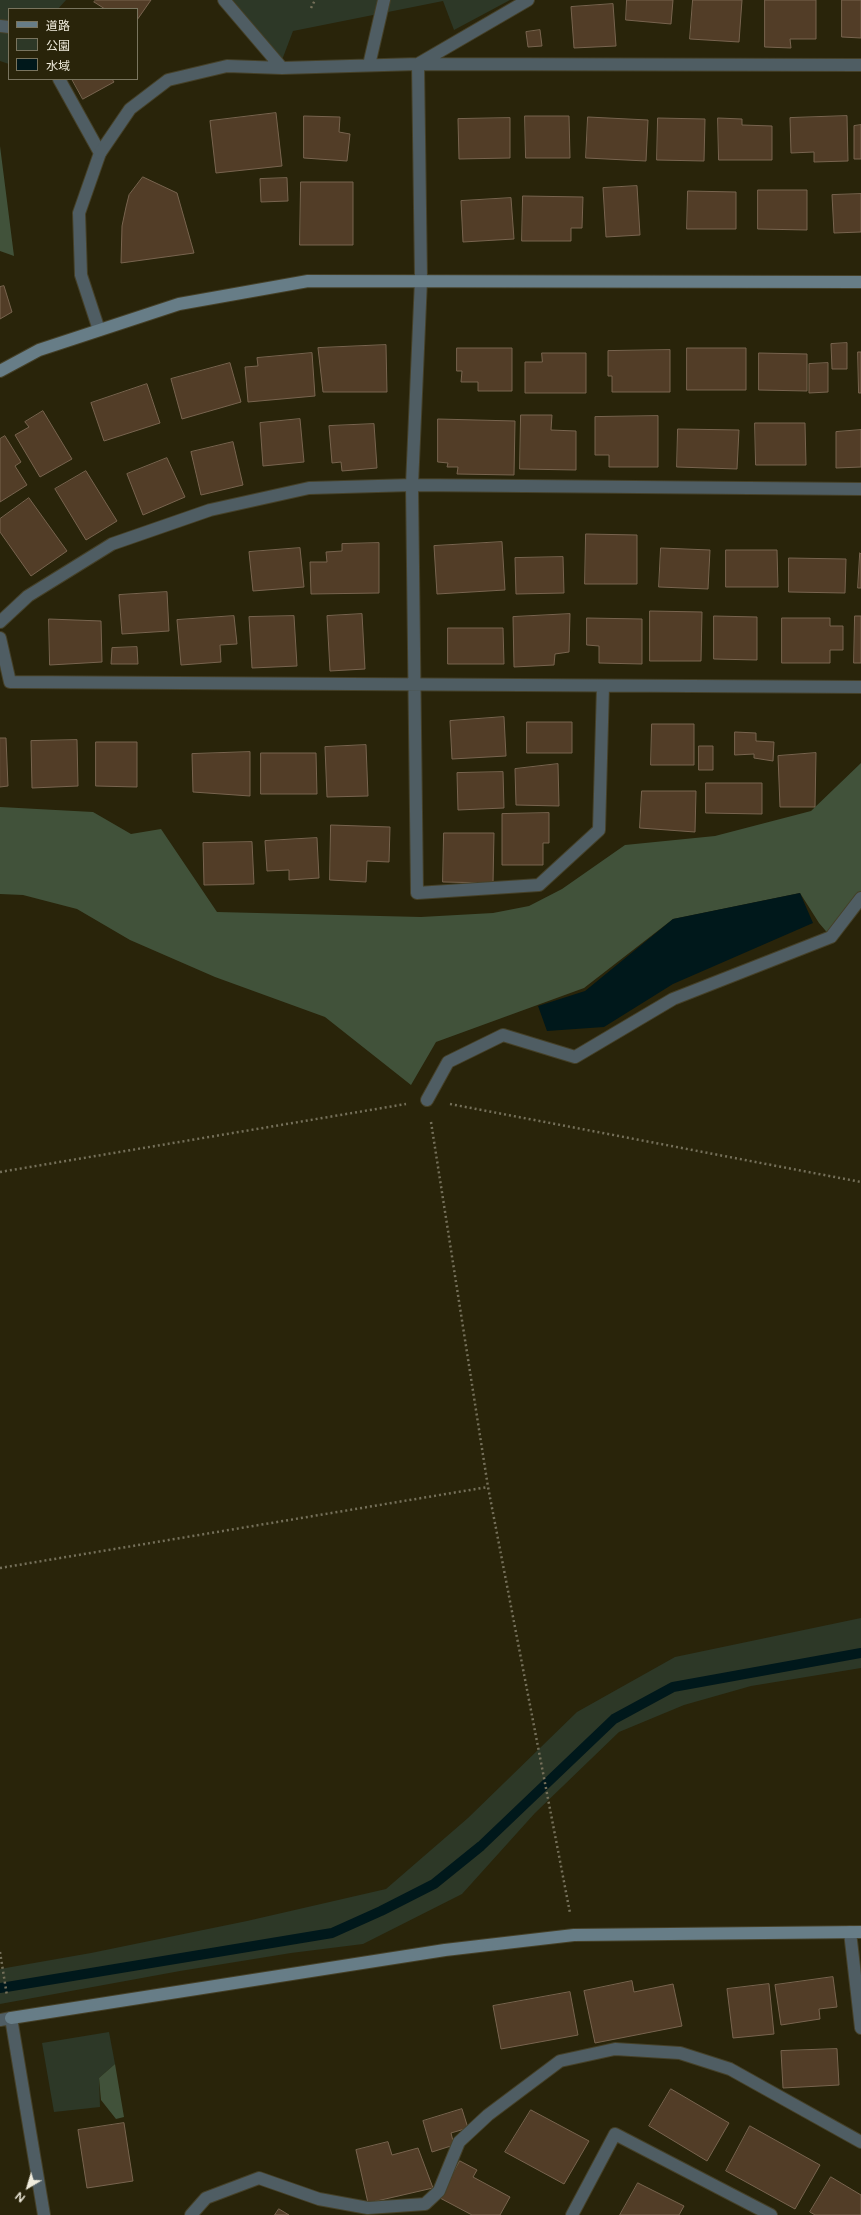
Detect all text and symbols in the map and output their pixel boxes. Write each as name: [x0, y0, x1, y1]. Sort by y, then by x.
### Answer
legend: [8, 8, 138, 80]
text: 道路: [46, 19, 70, 33]
text: 公園: [46, 39, 70, 53]
text: 水域: [46, 59, 70, 73]
north arrow: [8, 2167, 48, 2207]
text: N: [13, 2189, 28, 2205]

